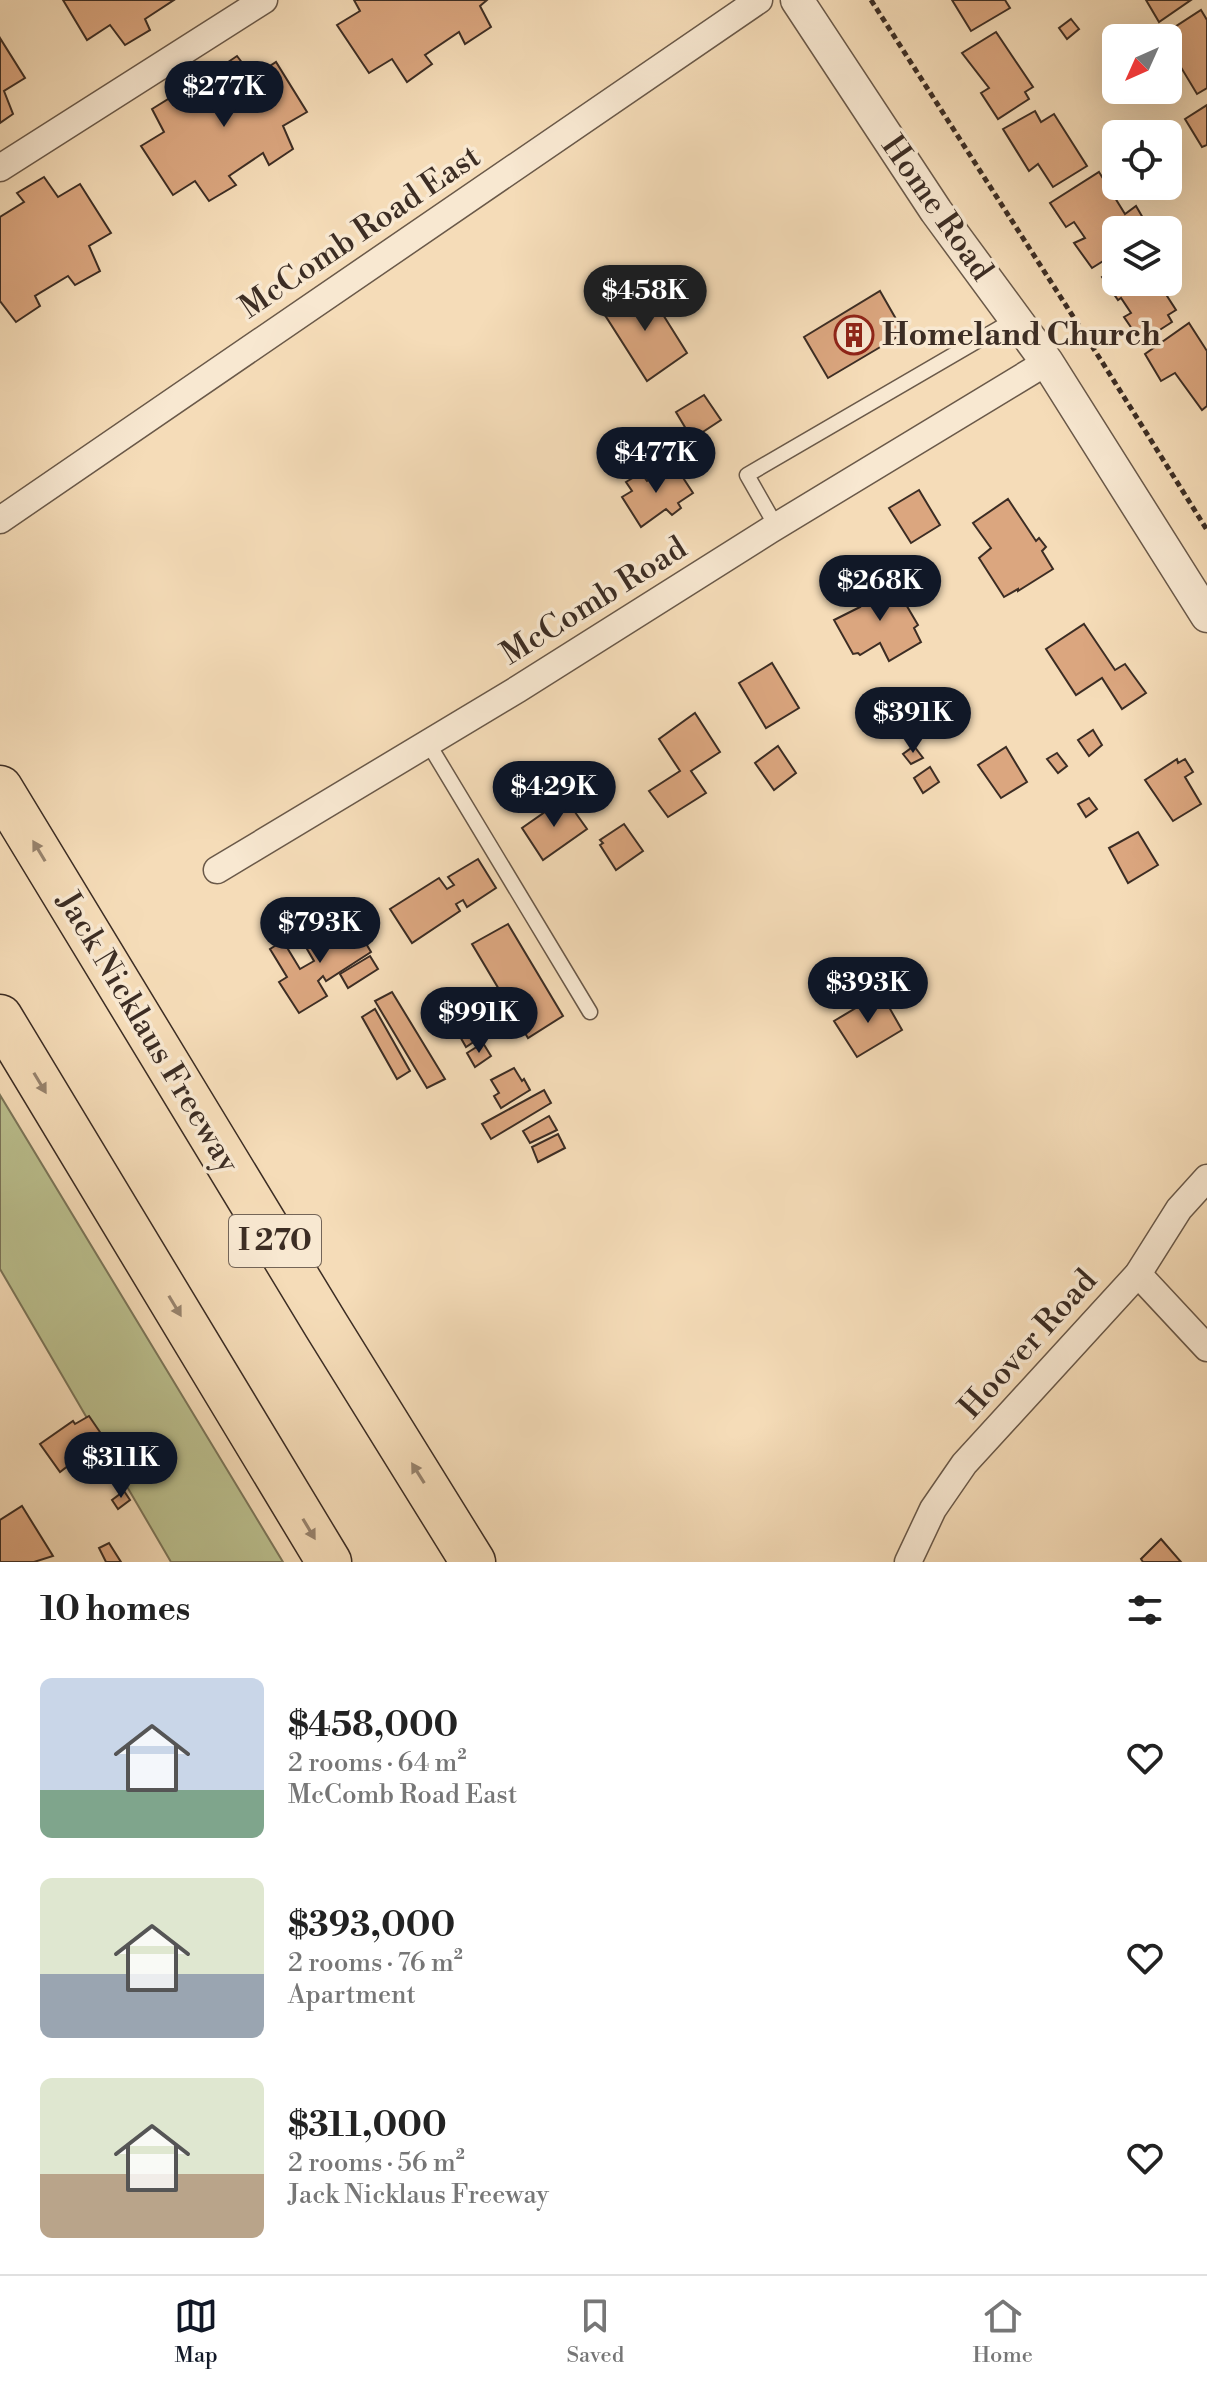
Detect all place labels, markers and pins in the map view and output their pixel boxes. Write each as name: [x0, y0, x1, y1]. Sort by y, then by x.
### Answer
pin: $277K: [168, 61, 280, 129]
pin: $458K: [589, 265, 701, 333]
building icon: Homeland Church: [833, 314, 875, 356]
place label: Homeland Church: [882, 315, 1161, 355]
pin: $477K: [600, 427, 712, 495]
pin: $268K: [824, 555, 936, 623]
pin: $391K: [857, 687, 969, 755]
pin: $429K: [498, 761, 610, 829]
pin: $793K: [264, 897, 376, 965]
pin: $393K: [812, 957, 924, 1025]
pin: $991K: [423, 987, 535, 1055]
pin: $311K: [65, 1432, 177, 1500]

